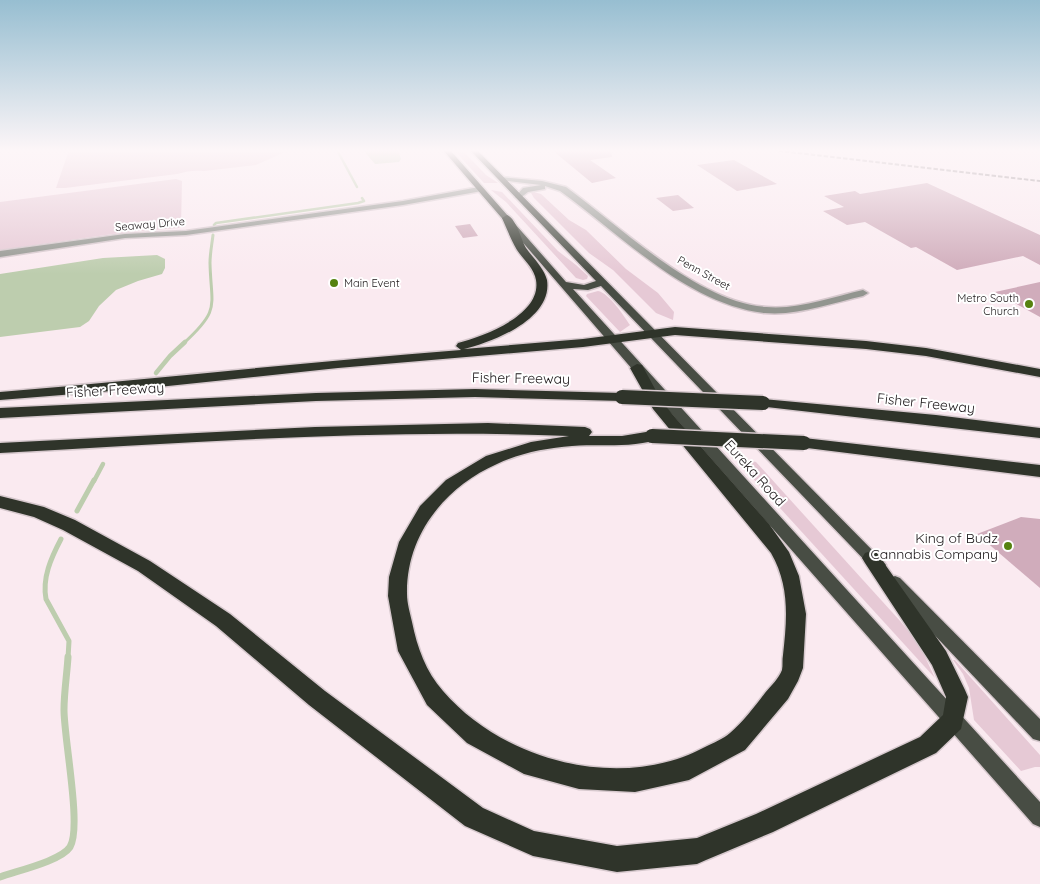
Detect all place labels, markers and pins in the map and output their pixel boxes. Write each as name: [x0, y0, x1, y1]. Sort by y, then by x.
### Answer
place label: Main Event: [344, 276, 400, 290]
marker: Main Event: [328, 277, 340, 289]
place label: Metro South Church: [957, 291, 1019, 318]
marker: Metro South Church: [1023, 298, 1035, 310]
place label: King of Budz Cannabis Company: [871, 529, 998, 563]
marker: King of Budz Cannabis Company: [1002, 540, 1014, 552]

